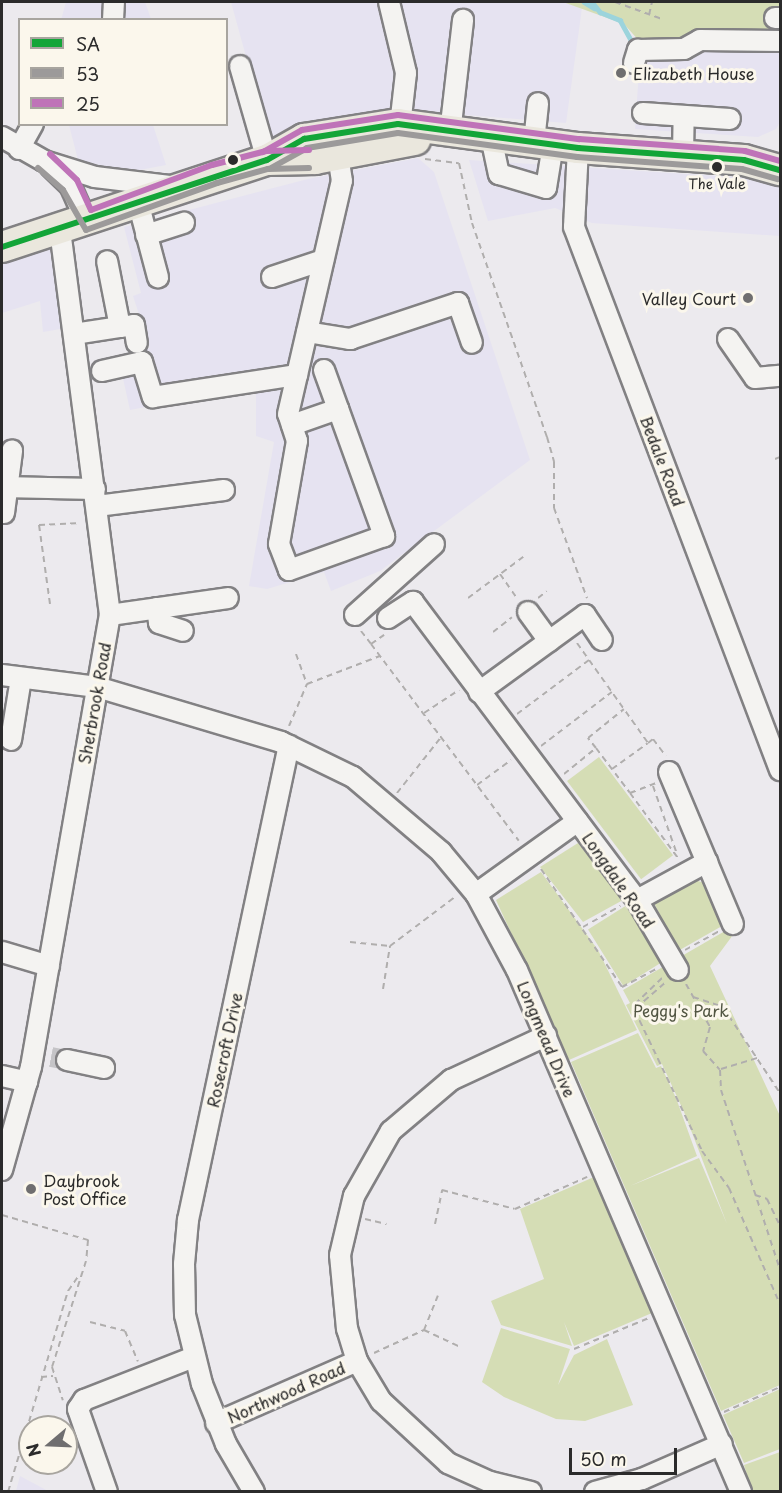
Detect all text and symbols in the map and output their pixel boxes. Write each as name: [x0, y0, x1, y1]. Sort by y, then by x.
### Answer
legend: [18, 18, 228, 126]
text: SA: [76, 30, 100, 57]
text: 53: [76, 60, 99, 87]
place label: Elizabeth House: [633, 63, 755, 83]
marker: Elizabeth House: [614, 66, 628, 80]
text: 25: [76, 90, 100, 117]
unlabelled marker: [227, 154, 239, 166]
marker: The Vale: [711, 161, 723, 173]
place label: The Vale: [688, 176, 746, 192]
place label: Valley Court: [641, 288, 736, 308]
marker: Valley Court: [741, 291, 755, 305]
street label: Bedale Road: [637, 413, 689, 509]
street label: Sherbrook Road: [74, 640, 114, 766]
street label: Longdale Road: [579, 828, 659, 932]
street label: Longmead Drive: [514, 978, 580, 1100]
street label: Rosecroft Drive: [202, 990, 246, 1110]
park label: Peggy's Park: [633, 1000, 729, 1020]
place label: Daybrook Post Office: [43, 1170, 127, 1208]
marker: Daybrook Post Office: [24, 1182, 38, 1196]
street label: Northwood Road: [224, 1357, 348, 1427]
north arrow: [18, 1415, 78, 1475]
scale bar: [572, 1436, 680, 1474]
text: N: [19, 1440, 46, 1460]
text: 50 m: [580, 1445, 627, 1472]

